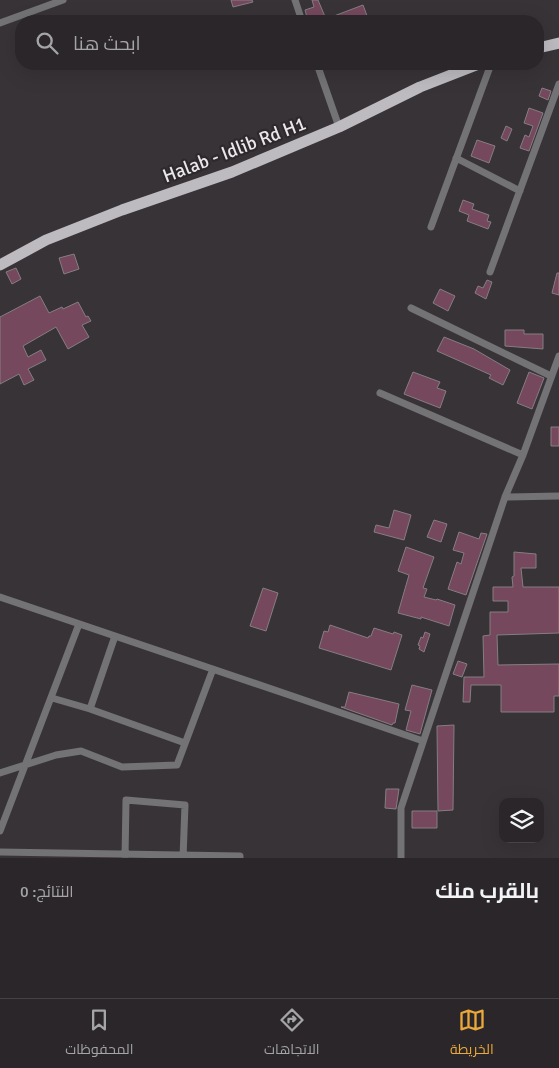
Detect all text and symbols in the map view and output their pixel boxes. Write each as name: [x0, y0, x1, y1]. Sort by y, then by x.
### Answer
search box: [15, 15, 544, 70]
icon: search: [33, 29, 61, 57]
text: ابحث هنا: [73, 32, 141, 56]
street label: Halab - Idlib Rd H1: [159, 112, 309, 188]
map controls: [499, 798, 544, 843]
button: layers: [499, 798, 544, 843]
text: بالقرب منك: [435, 878, 539, 904]
text: النتائج: 0: [20, 882, 74, 902]
tab: المحفوظات: [65, 1006, 133, 1062]
tab: الاتجاهات: [264, 1006, 319, 1062]
tab: الخريطة: [450, 1006, 494, 1062]

